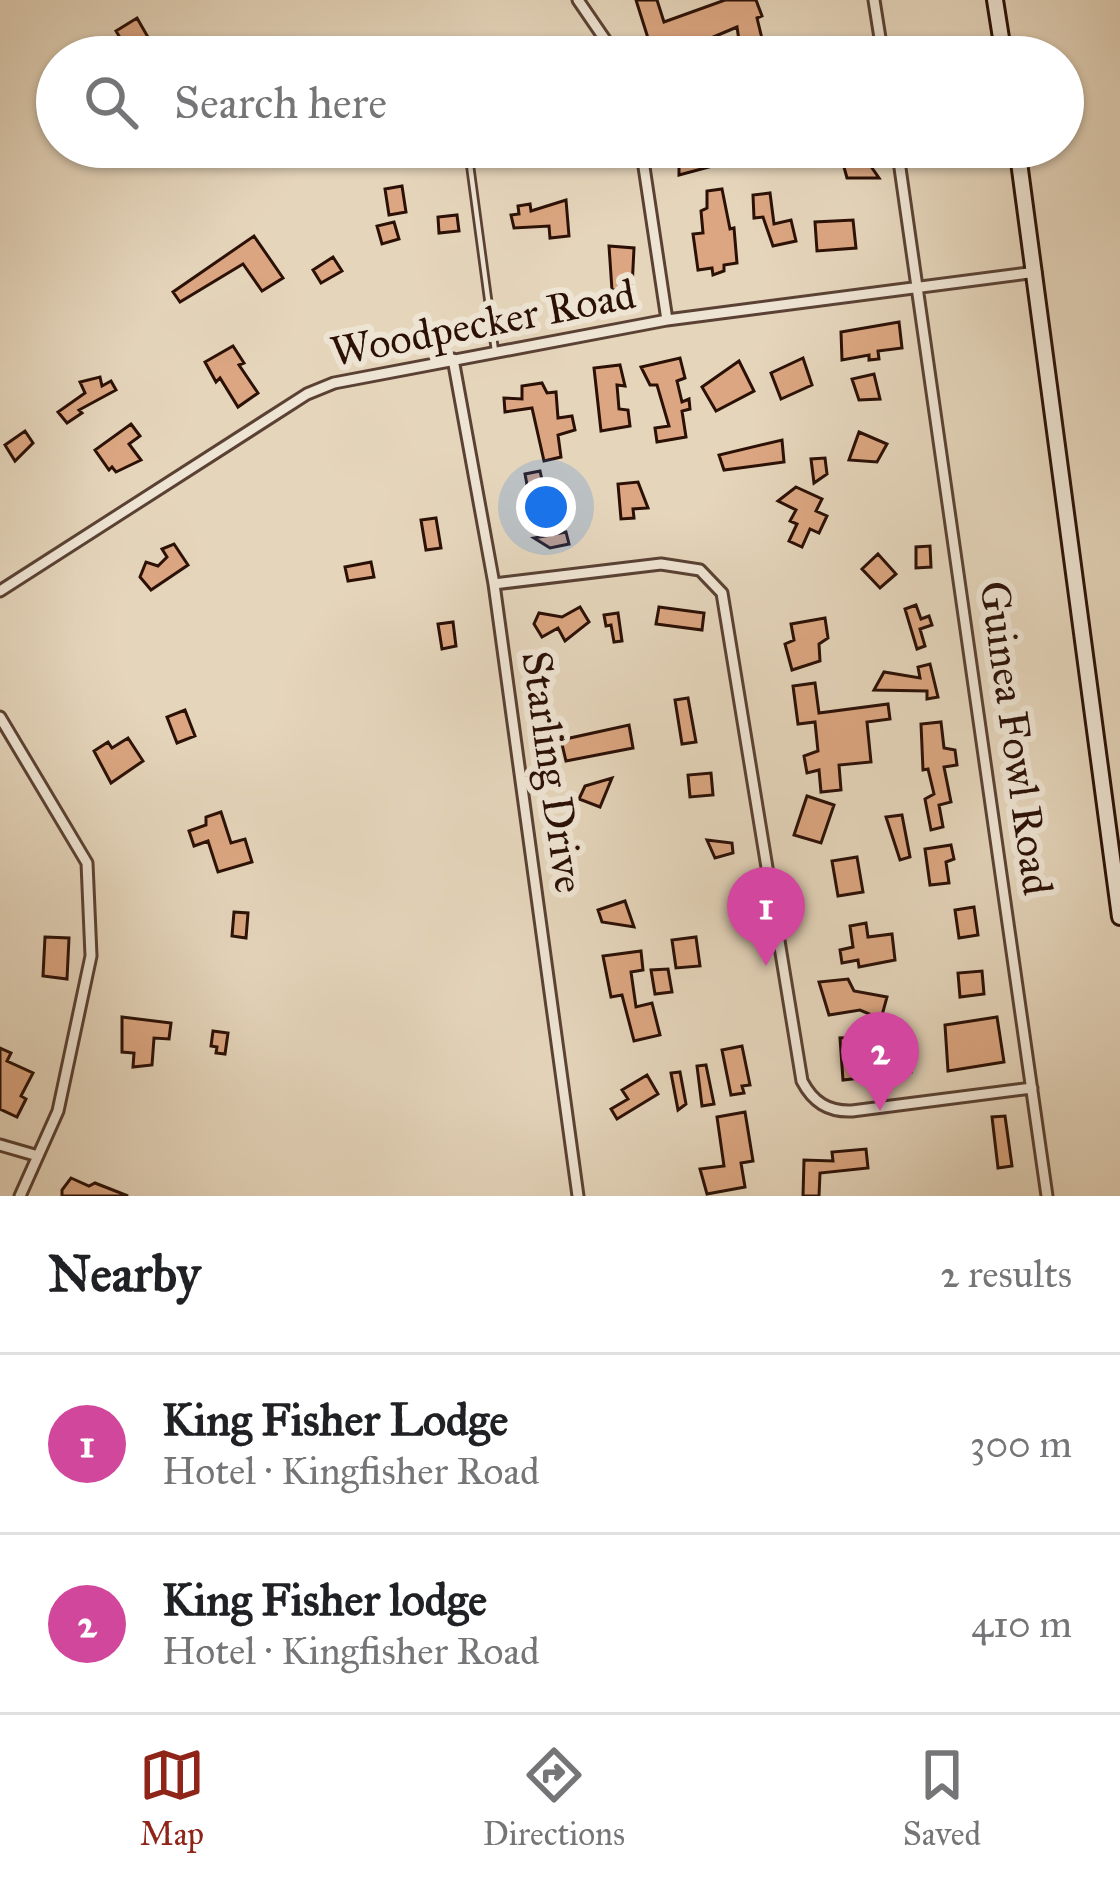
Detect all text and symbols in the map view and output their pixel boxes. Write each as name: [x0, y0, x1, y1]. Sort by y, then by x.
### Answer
search box: [36, 36, 1084, 168]
icon: search: [78, 69, 144, 135]
text: Search here: [174, 75, 387, 130]
street label: Woodpecker Road: [326, 268, 640, 378]
your location: [516, 477, 576, 537]
street label: Guinea Fowl Road: [968, 578, 1064, 898]
street label: Starling Drive: [510, 648, 596, 896]
pin: 1: [727, 867, 805, 966]
pin: 2: [841, 1012, 919, 1111]
text: Nearby: [48, 1243, 200, 1305]
text: 2 results: [940, 1250, 1072, 1298]
text: King Fisher Lodge: [162, 1392, 508, 1447]
text: 1: [79, 1420, 95, 1468]
text: 300 m: [970, 1420, 1072, 1468]
text: Hotel · Kingfisher Road: [162, 1447, 540, 1495]
text: King Fisher lodge: [162, 1572, 487, 1627]
text: 2: [77, 1600, 97, 1648]
text: 410 m: [971, 1600, 1072, 1648]
text: Hotel · Kingfisher Road: [162, 1627, 540, 1675]
tab: Map: [139, 1742, 205, 1854]
tab: Directions: [483, 1742, 625, 1854]
tab: Saved: [903, 1742, 981, 1854]

